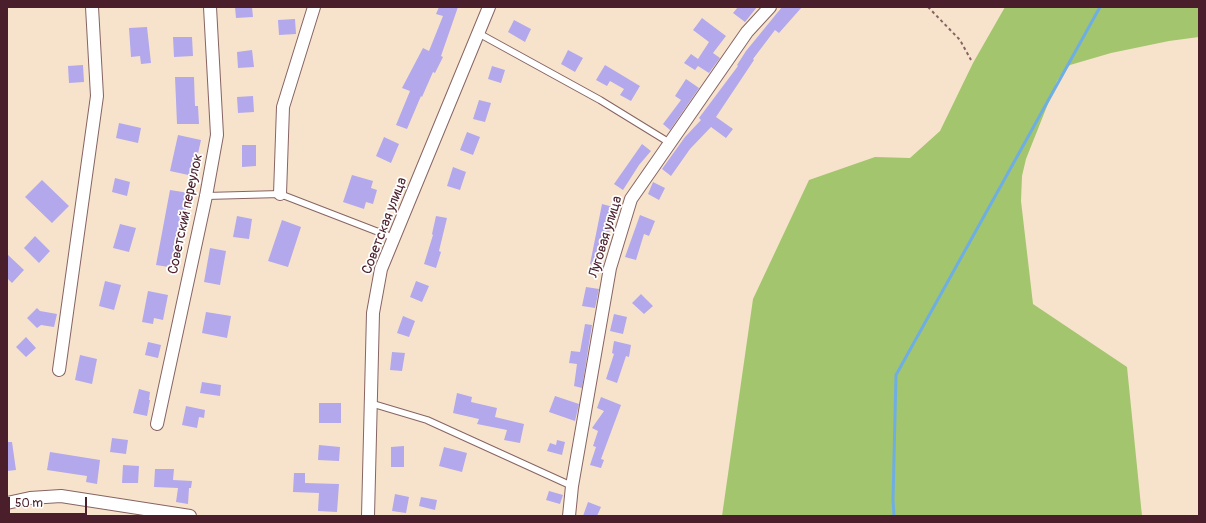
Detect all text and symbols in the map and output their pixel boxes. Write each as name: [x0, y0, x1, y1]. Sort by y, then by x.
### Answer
street label: Советский переулок: [165, 152, 207, 276]
street label: Советская улица: [359, 175, 411, 277]
street label: Луговая улица: [586, 194, 626, 280]
scale bar: [10, 489, 89, 515]
text: 50 m: [15, 496, 43, 511]

